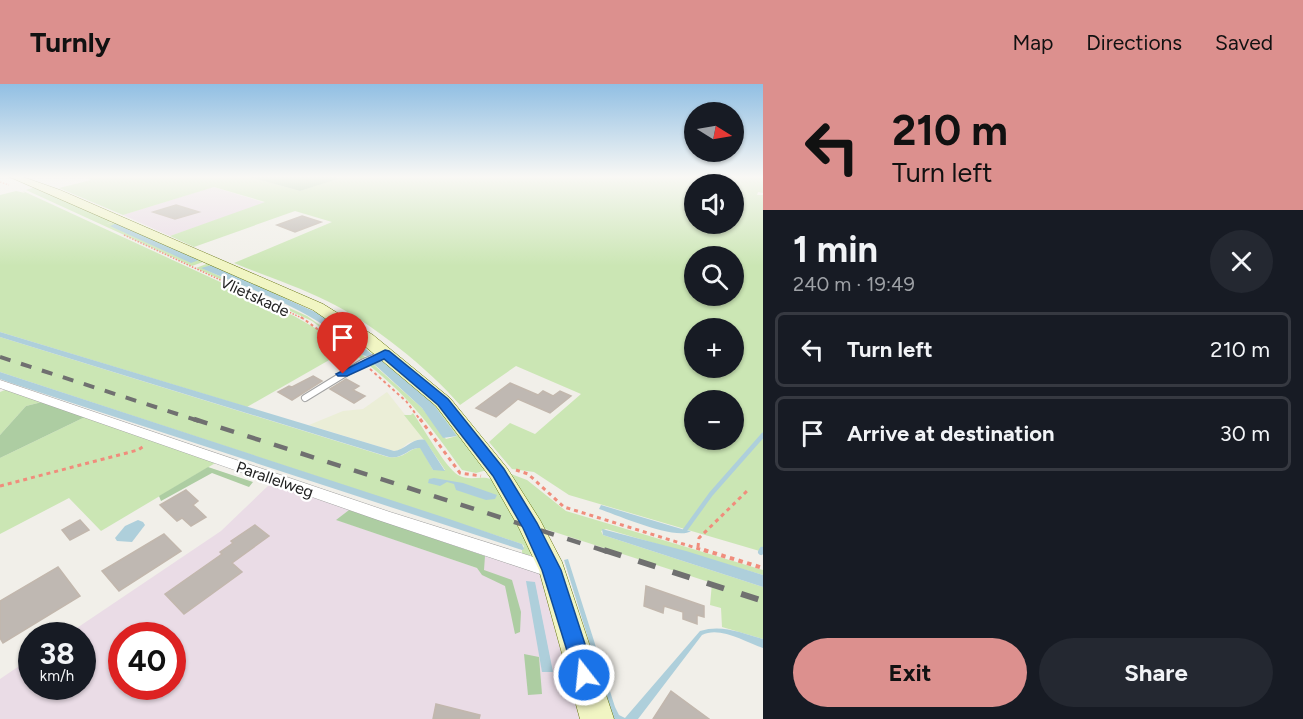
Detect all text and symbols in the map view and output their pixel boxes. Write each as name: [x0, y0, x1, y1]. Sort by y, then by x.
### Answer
text: Turnly: [30, 25, 111, 59]
text: Map: [1012, 30, 1053, 55]
text: Directions: [1086, 30, 1182, 55]
text: Saved: [1215, 30, 1273, 55]
north arrow: [684, 102, 744, 162]
map controls: [684, 102, 744, 450]
text: 210 m: [892, 105, 1008, 156]
icon: left: [793, 108, 871, 186]
text: Turn left: [892, 156, 992, 189]
button: sound: [684, 174, 744, 234]
text: 1 min: [793, 228, 878, 271]
button: close: [1210, 230, 1273, 293]
button: search: [684, 246, 744, 306]
street label: Vlietskade: [217, 272, 293, 321]
text: 240 m · 19:49: [793, 272, 915, 296]
pin: [317, 312, 368, 374]
button: +: [684, 318, 744, 378]
icon: arrive: [326, 321, 359, 354]
icon: left: [796, 333, 829, 366]
text: Turn left: [847, 336, 933, 363]
text: 210 m: [1210, 336, 1270, 363]
button: −: [684, 390, 744, 450]
icon: arrive: [796, 417, 829, 450]
text: Arrive at destination: [847, 420, 1055, 447]
text: 30 m: [1220, 420, 1270, 447]
street label: Parallelweg: [234, 457, 316, 502]
speed limit sign: 40: [108, 622, 186, 700]
text: 38: [39, 635, 75, 672]
button: Exit: [793, 638, 1027, 707]
button: Share: [1039, 638, 1273, 707]
position arrow: [552, 643, 616, 707]
text: km/h: [40, 667, 74, 685]

